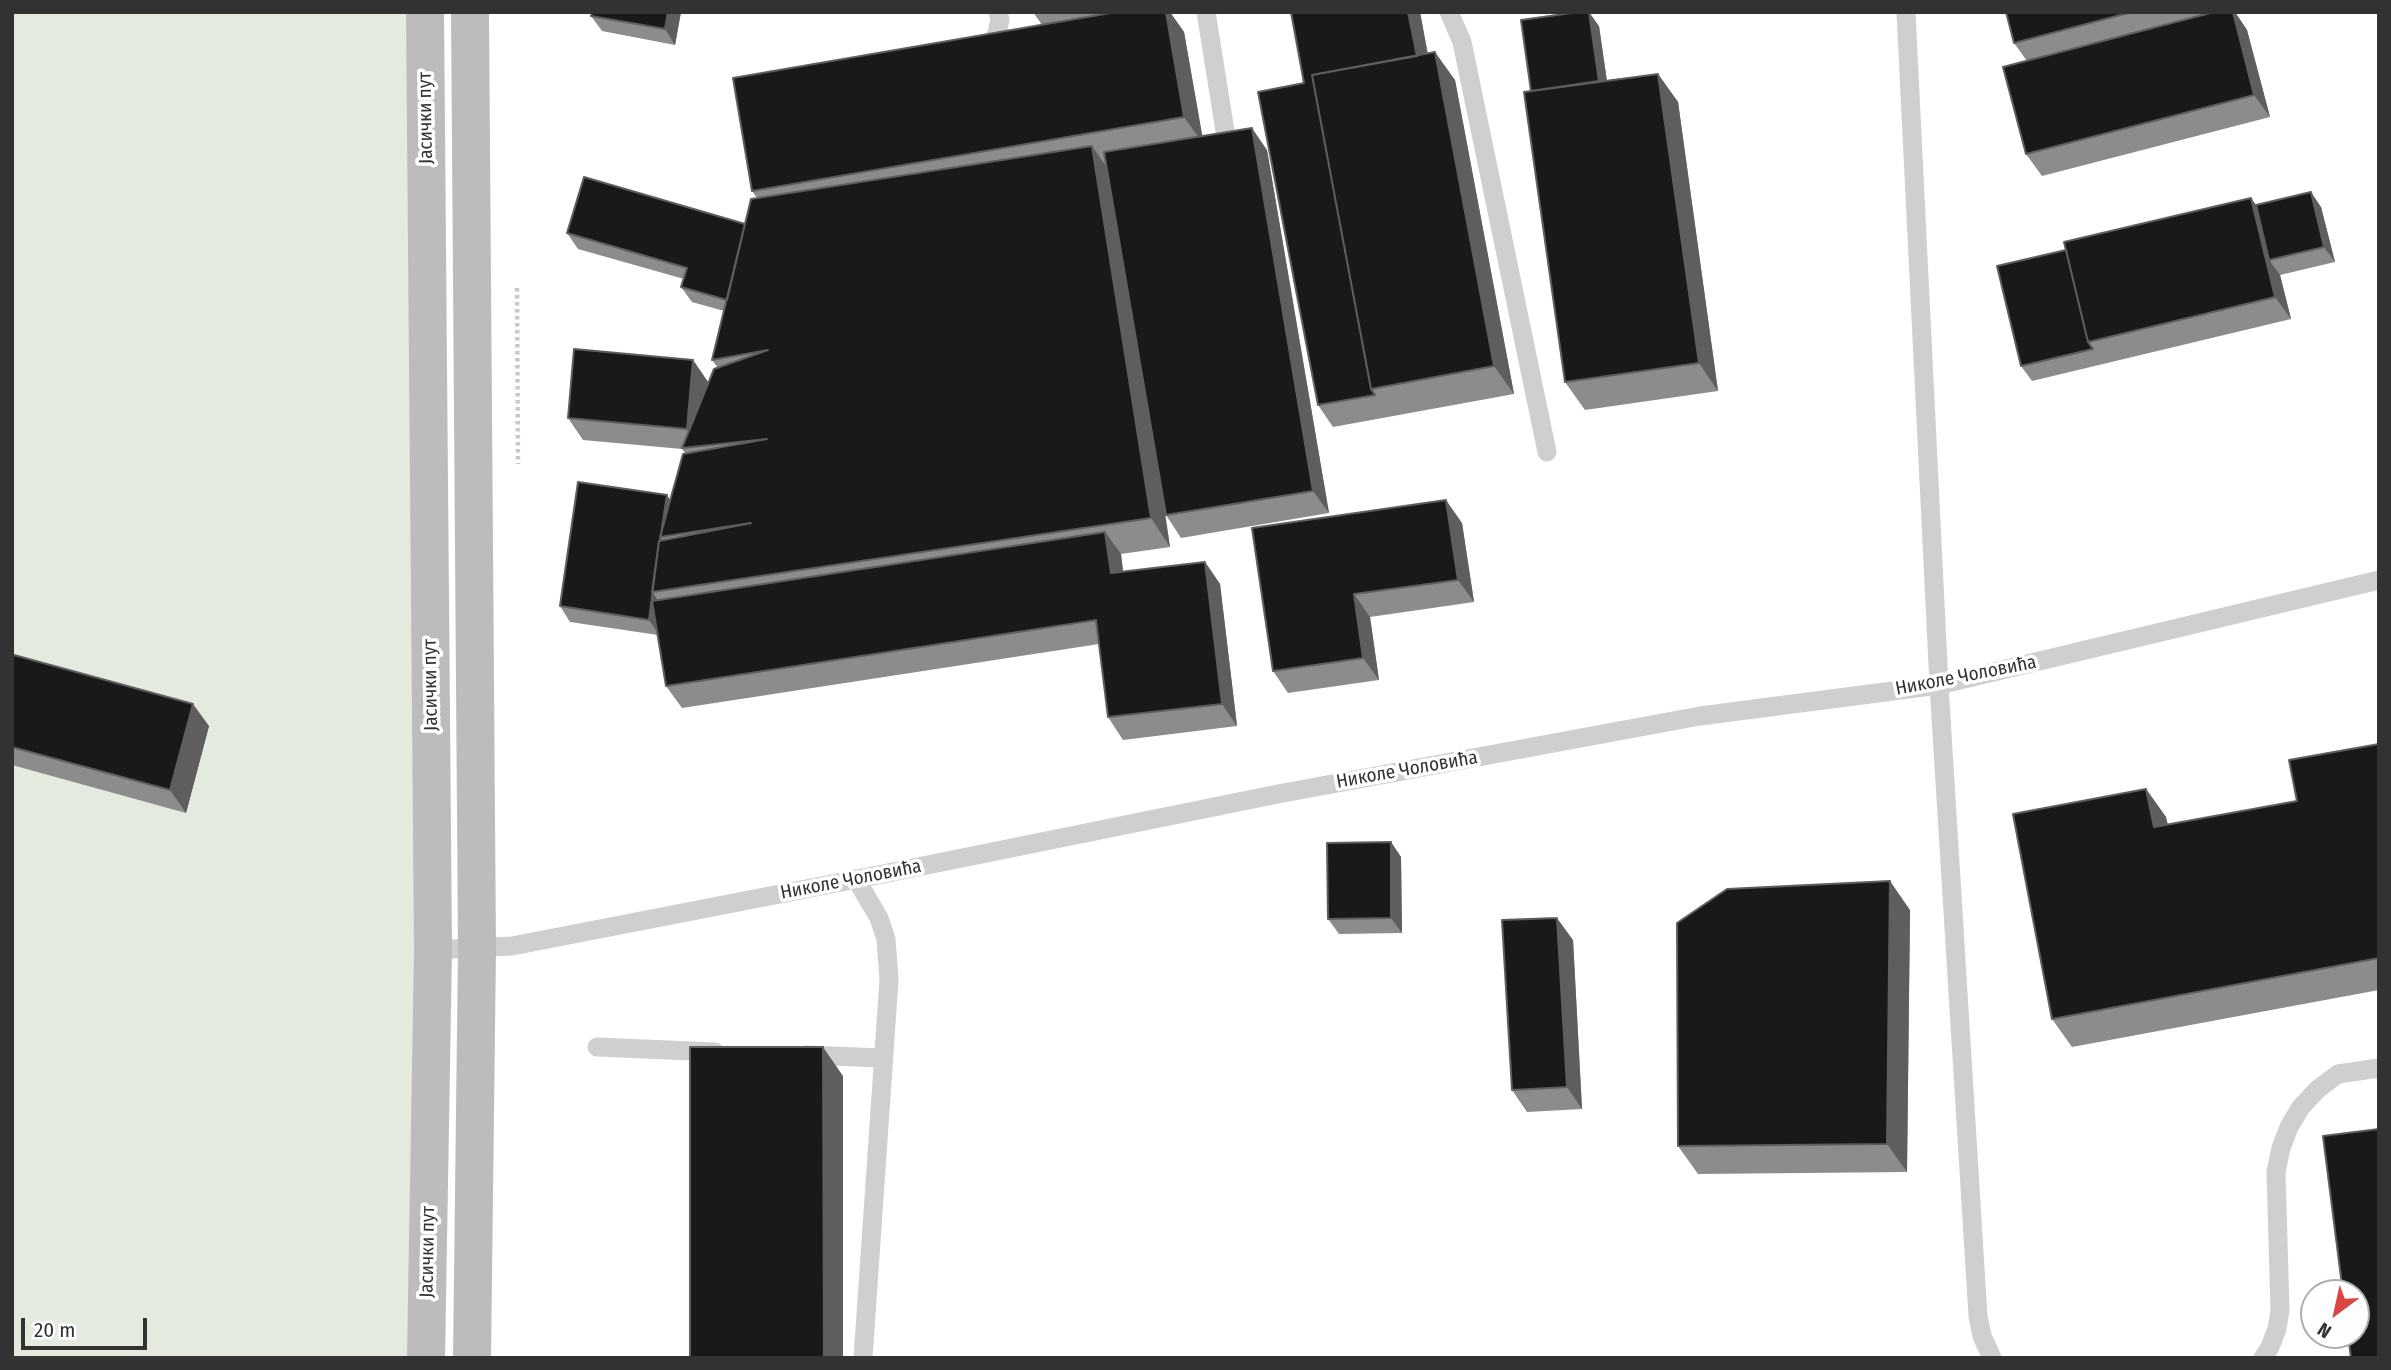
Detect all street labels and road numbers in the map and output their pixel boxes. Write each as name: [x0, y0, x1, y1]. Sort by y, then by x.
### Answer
street label: Јасички пут: [414, 72, 438, 164]
street label: Јасички пут: [419, 639, 443, 731]
street label: Николе Чоловића: [1894, 651, 2038, 701]
street label: Николе Чоловића: [1335, 746, 1479, 794]
street label: Николе Чоловића: [779, 855, 923, 905]
street label: Јасички пут: [416, 1206, 440, 1298]

